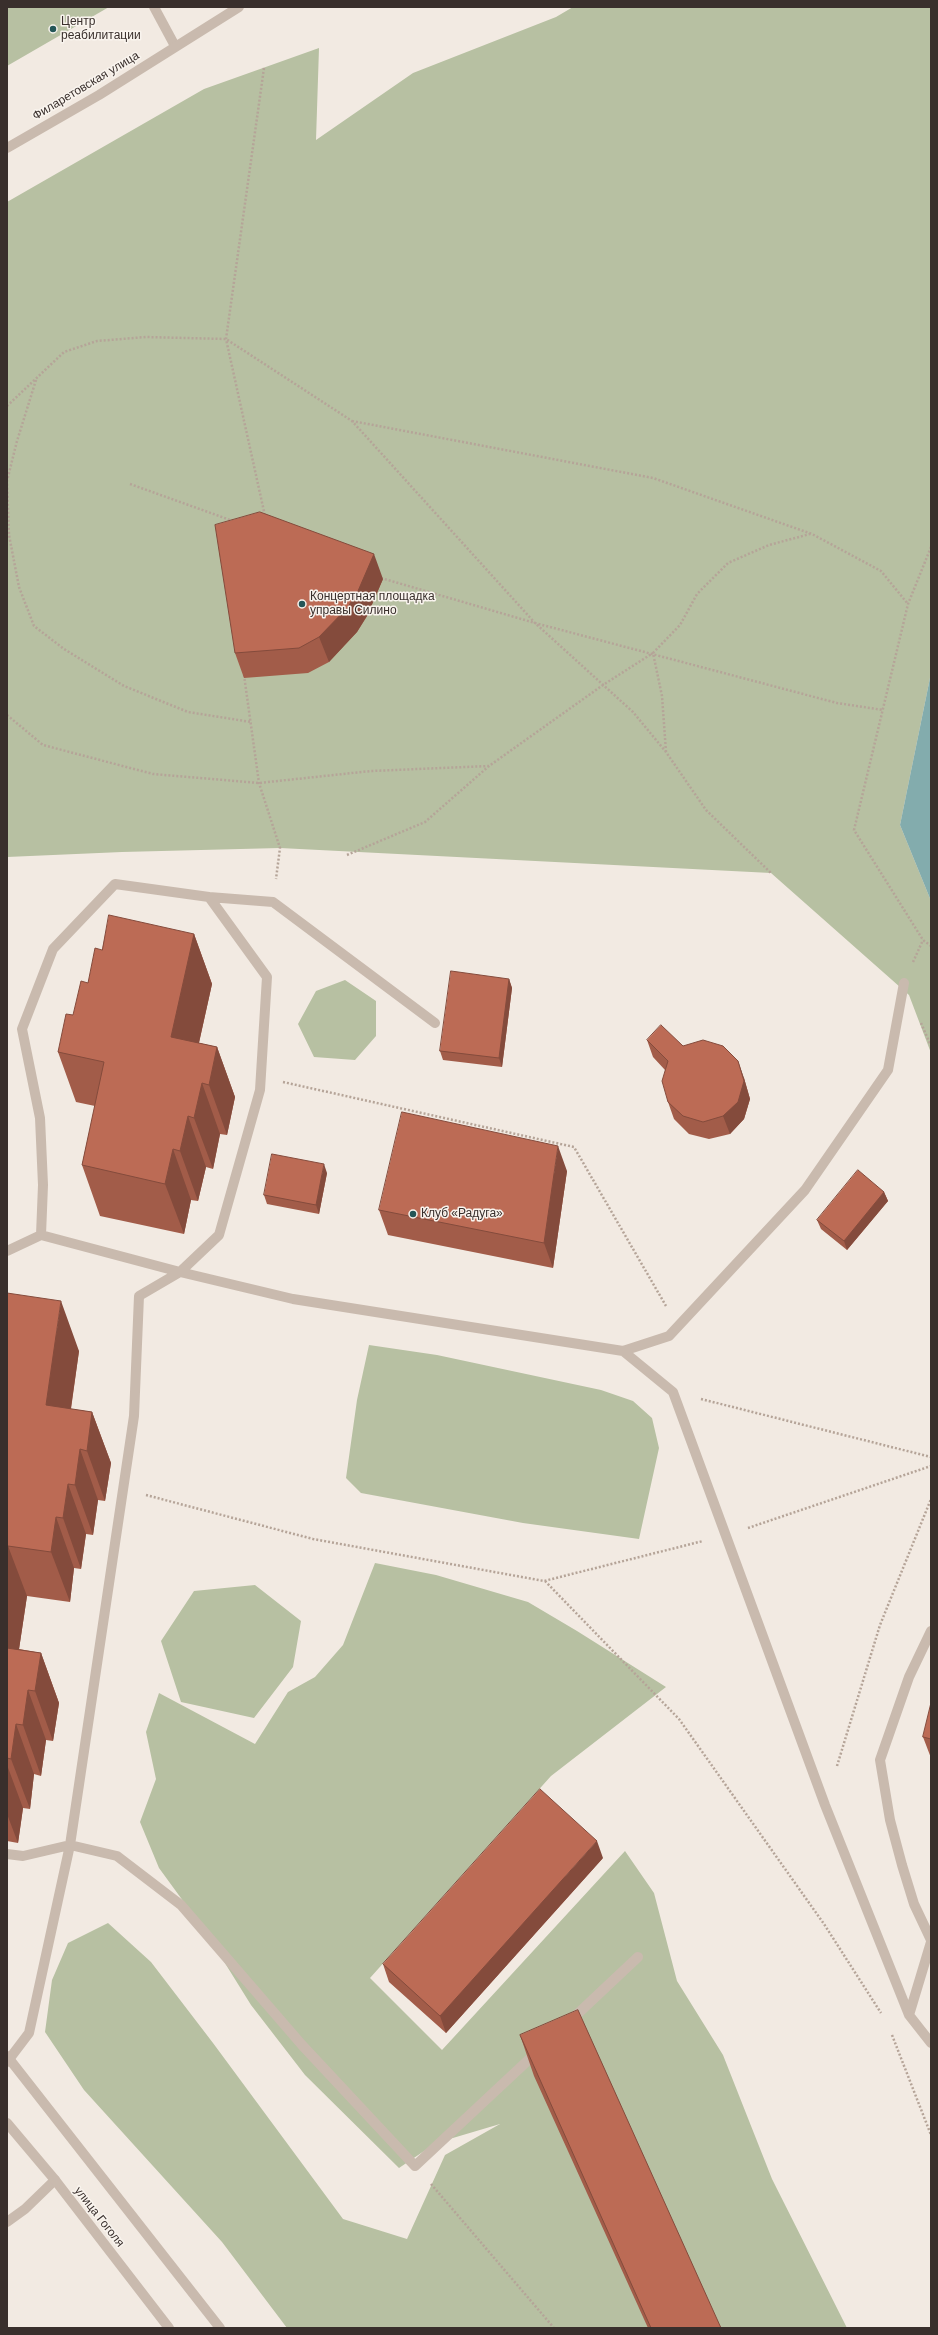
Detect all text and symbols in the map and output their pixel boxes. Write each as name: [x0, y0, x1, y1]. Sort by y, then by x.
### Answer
place label: Центр реабилитации: [61, 15, 141, 43]
marker: Центр реабилитации: [48, 24, 58, 34]
street label: Филаретовская улица: [30, 48, 142, 124]
place label: Концертная площадка управы Силино: [310, 590, 435, 618]
marker: Концертная площадка управы Силино: [297, 599, 307, 609]
place label: Клуб «Радуга»: [421, 1207, 503, 1221]
marker: Клуб «Радуга»: [408, 1209, 418, 1219]
street label: улица Гоголя: [71, 2184, 127, 2250]

